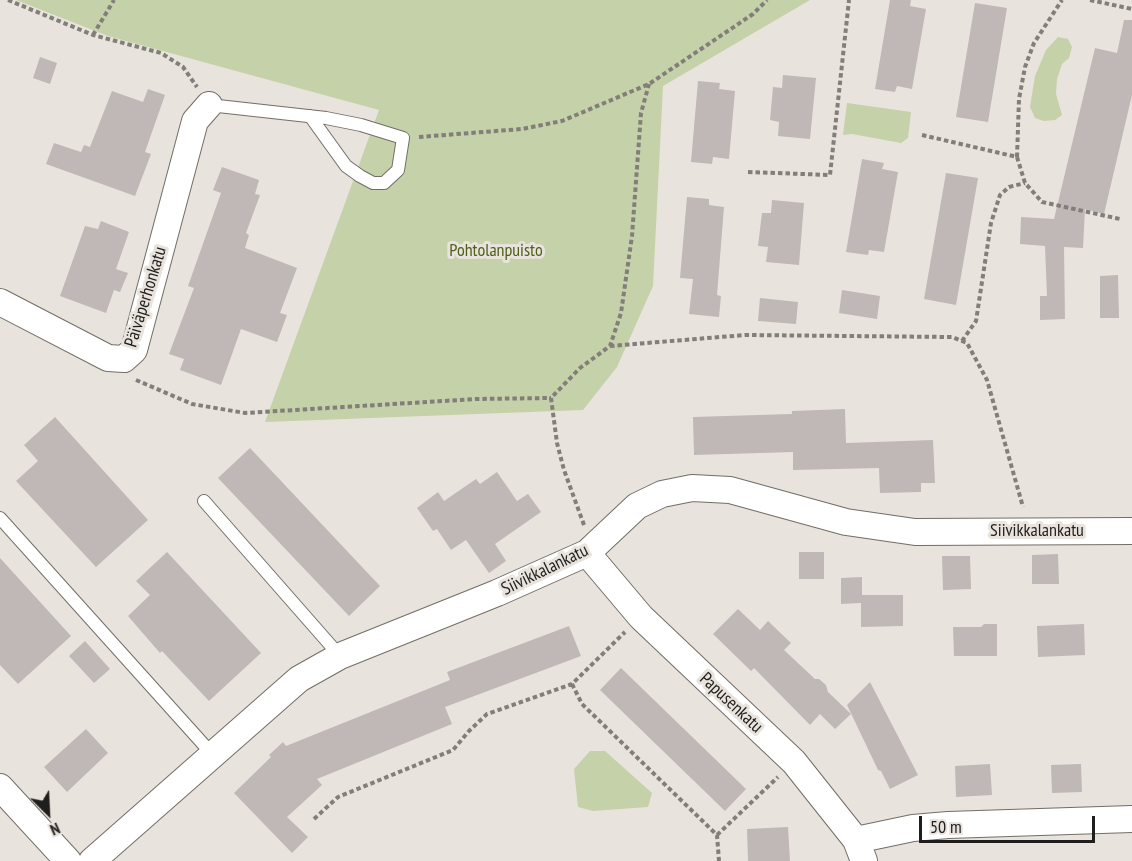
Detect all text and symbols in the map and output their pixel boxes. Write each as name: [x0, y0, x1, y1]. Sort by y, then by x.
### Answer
park label: Pohtolanpuisto: [449, 240, 543, 262]
street label: Päiväperhonkatu: [120, 244, 172, 350]
street label: Siivikkalankatu: [990, 520, 1084, 542]
street label: Siivikkalankatu: [498, 540, 592, 600]
street label: Papusenkatu: [695, 668, 767, 738]
north arrow: [18, 783, 78, 843]
scale bar: [922, 804, 1098, 842]
text: 50 m: [930, 815, 962, 838]
text: N: [47, 819, 63, 840]

